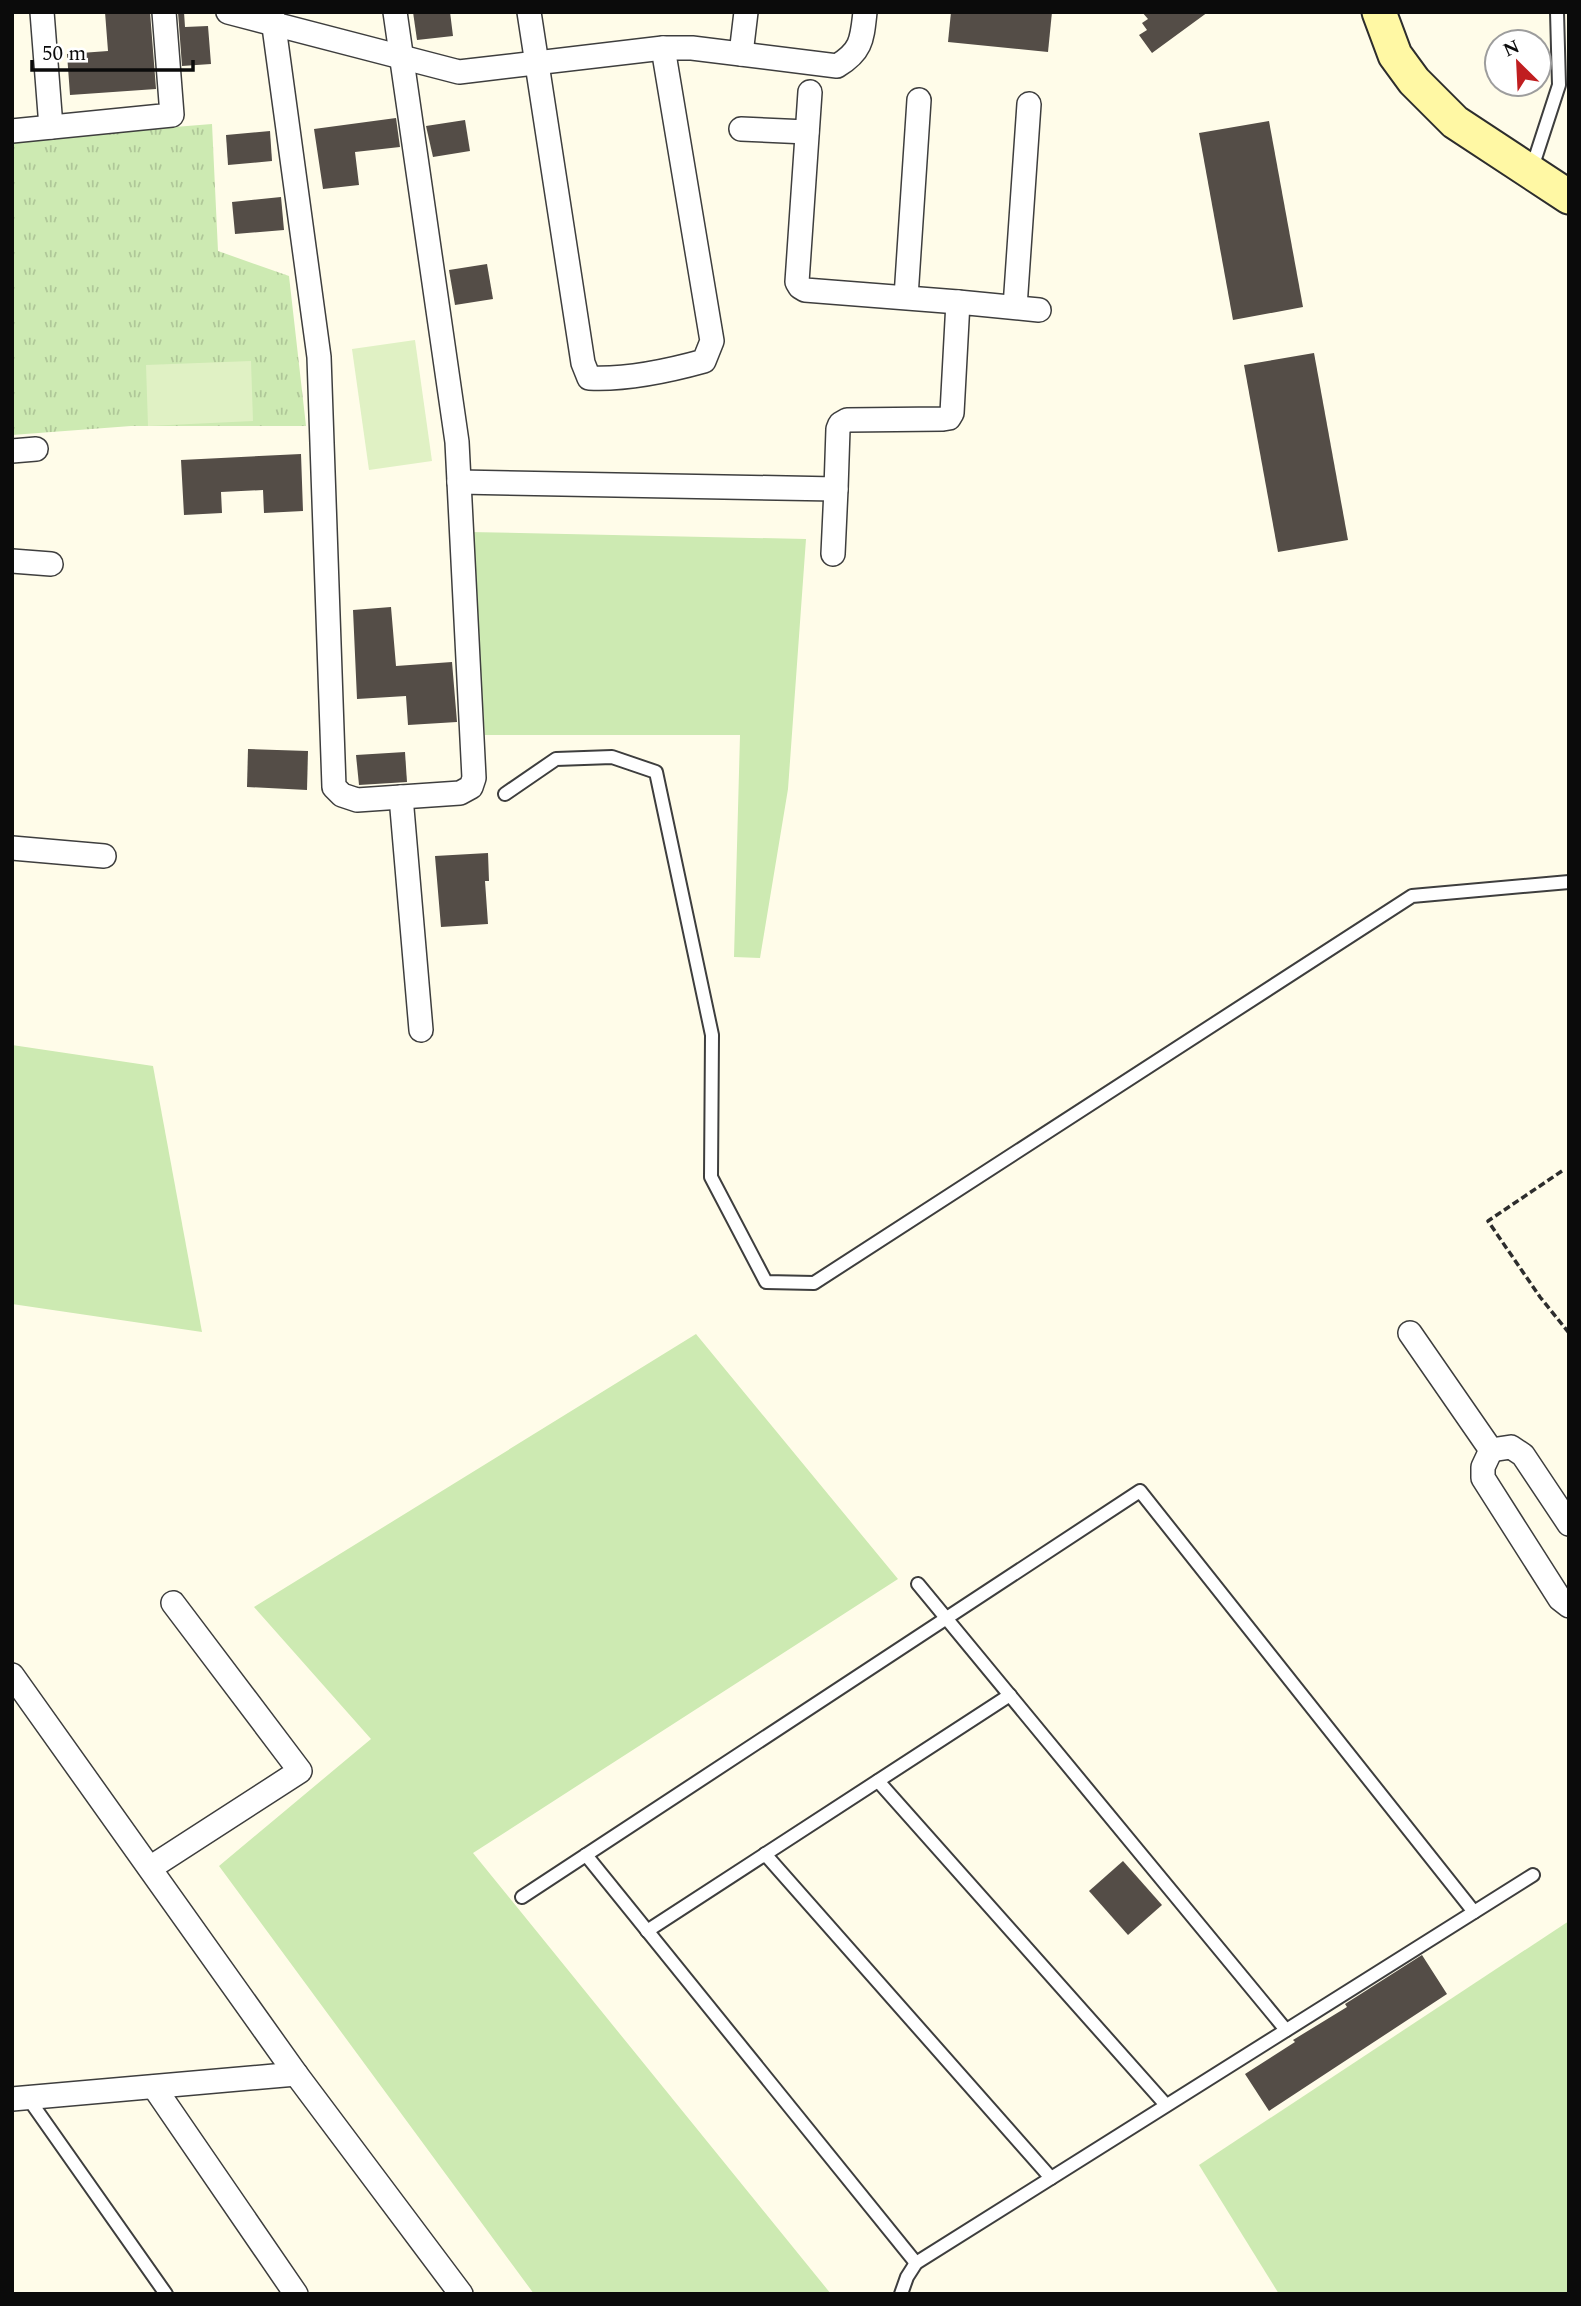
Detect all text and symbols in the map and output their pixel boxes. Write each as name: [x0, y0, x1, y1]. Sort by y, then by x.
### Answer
scale bar: [32, 28, 192, 72]
north arrow: [1483, 28, 1553, 98]
text: N: [1499, 32, 1525, 65]
text: 50 m: [42, 38, 86, 70]

